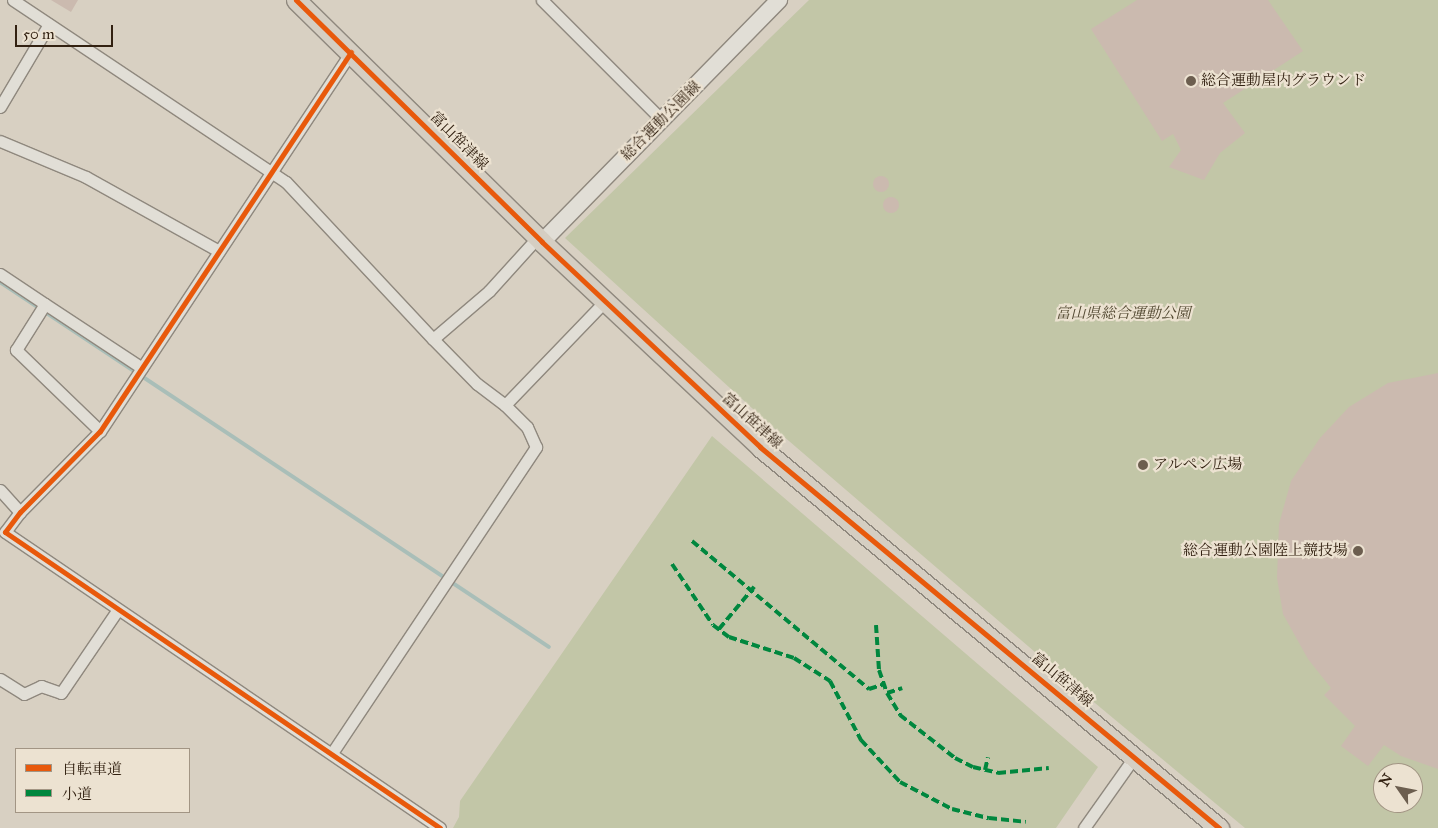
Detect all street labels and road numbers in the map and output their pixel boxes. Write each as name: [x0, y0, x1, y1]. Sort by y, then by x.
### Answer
street label: 総合運動公園線: [618, 78, 704, 164]
street label: 富山笹津線: [426, 108, 492, 174]
street label: 富山笹津線: [718, 389, 786, 453]
street label: 富山笹津線: [1027, 649, 1097, 711]

